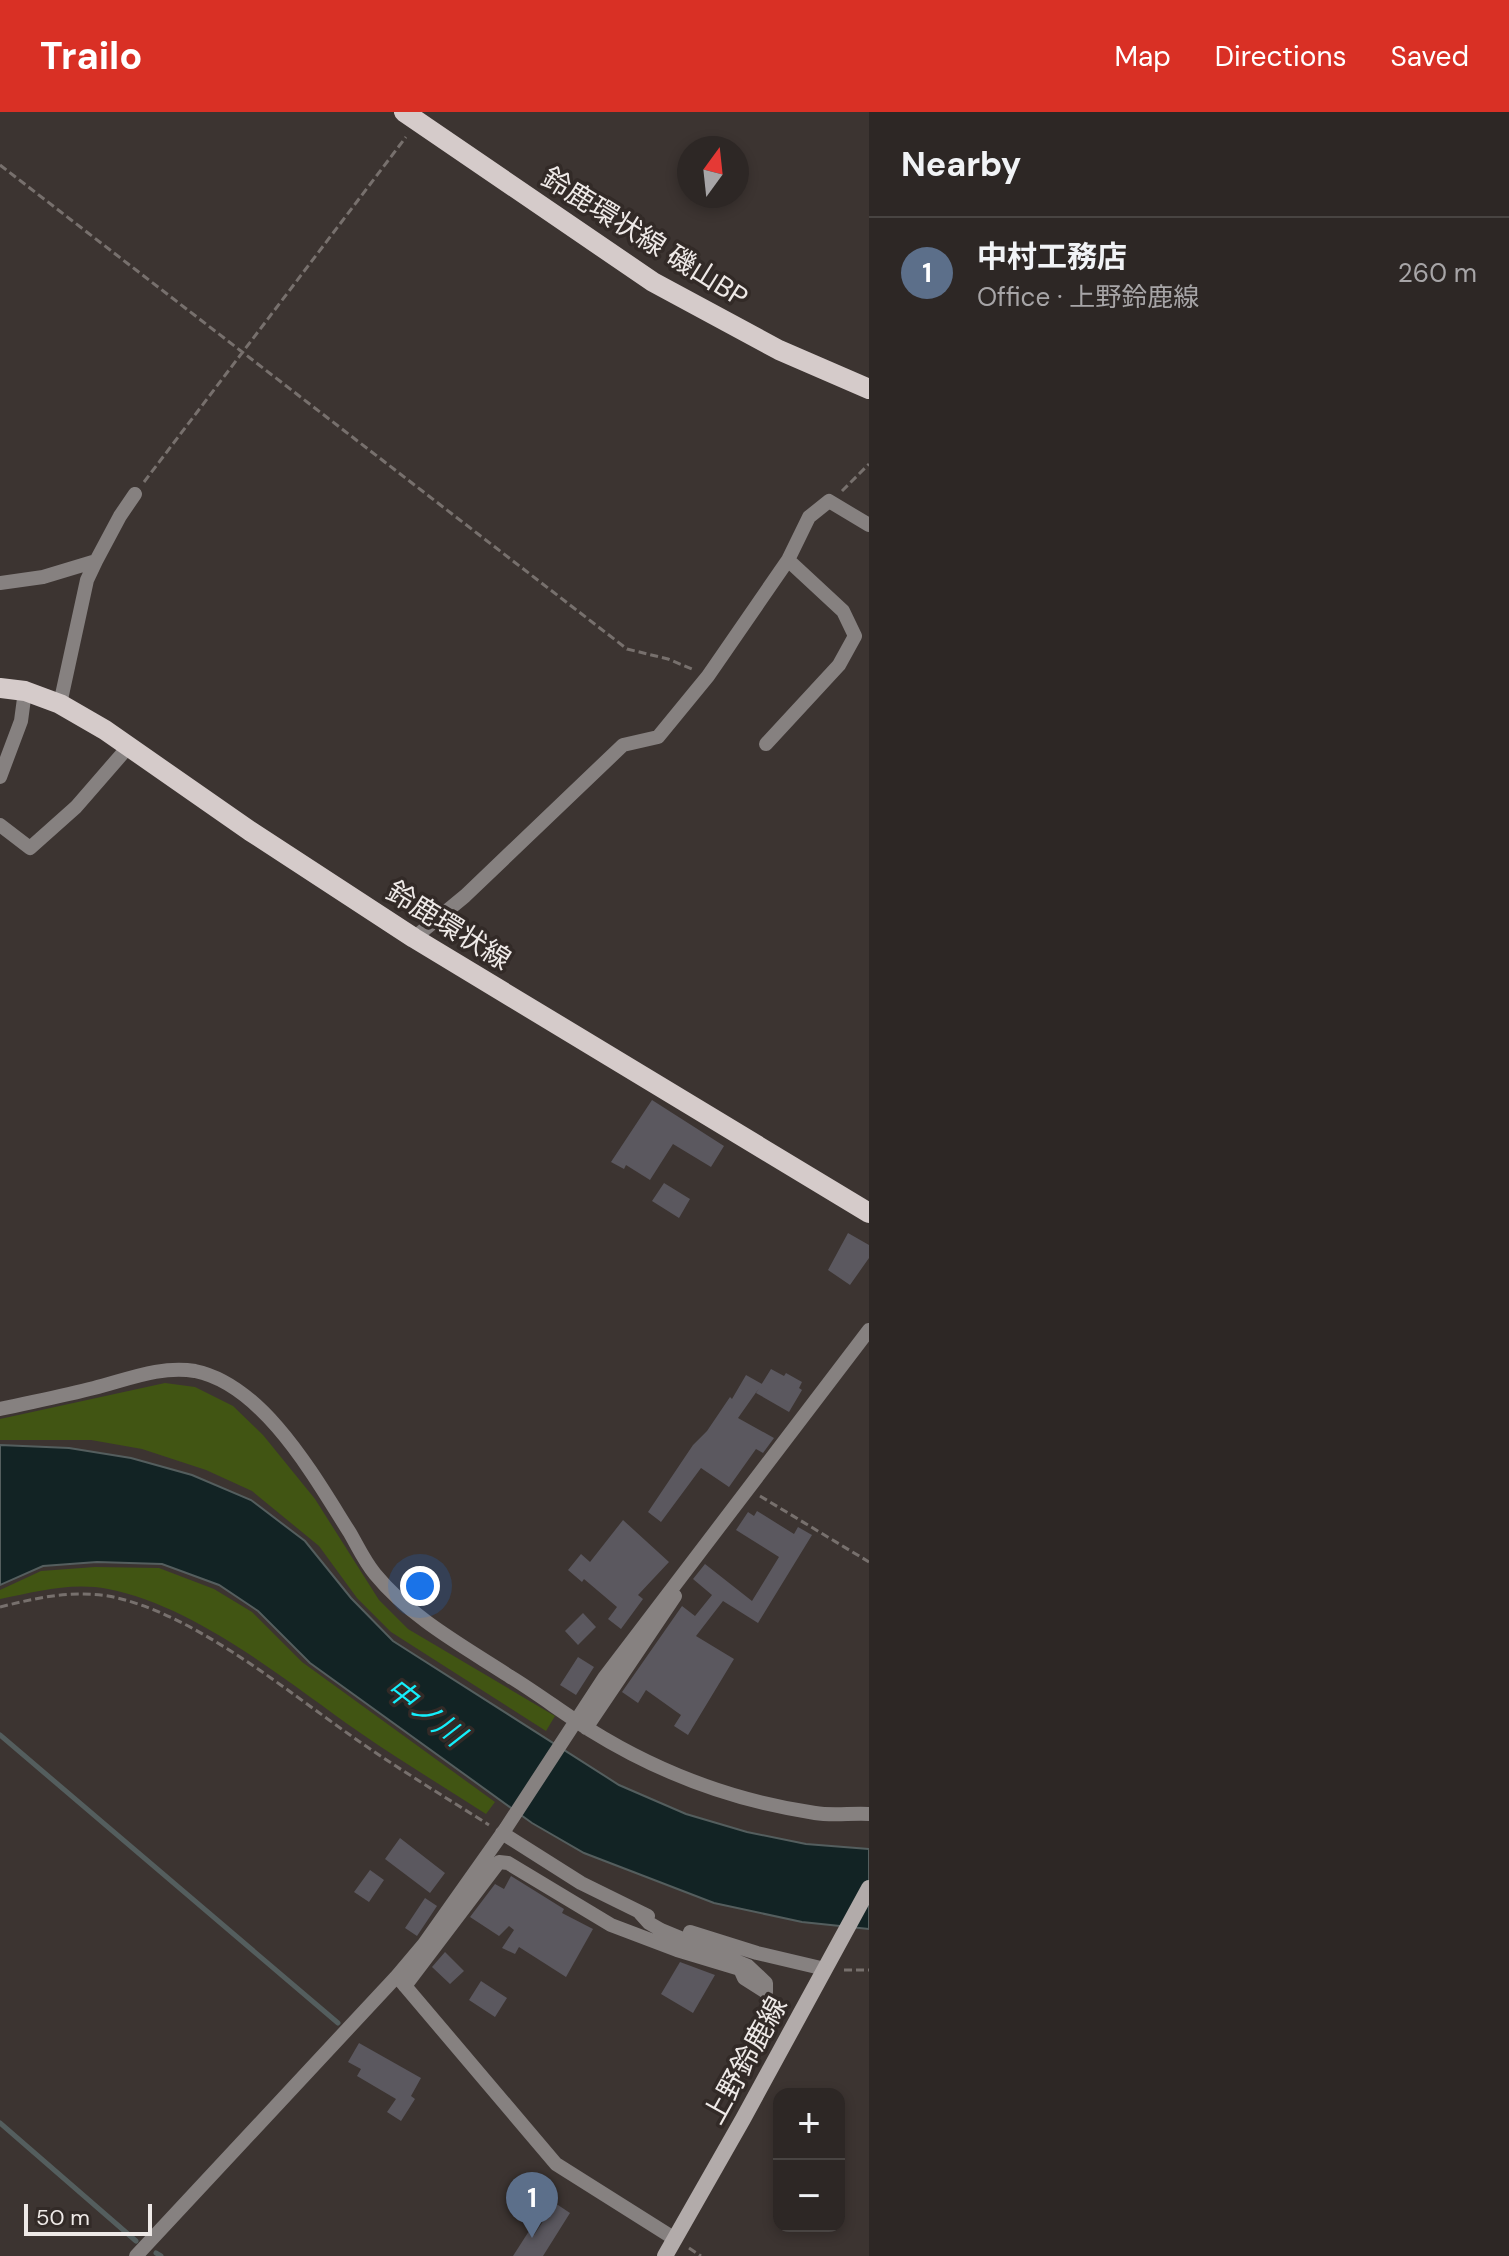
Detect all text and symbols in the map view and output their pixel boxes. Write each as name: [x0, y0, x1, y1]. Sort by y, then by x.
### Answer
text: Trailo: [40, 31, 142, 81]
text: Map: [1114, 38, 1171, 75]
text: Directions: [1215, 38, 1347, 75]
text: Saved: [1391, 38, 1469, 75]
north arrow: [677, 136, 749, 208]
text: Nearby: [901, 142, 1021, 187]
street label: 鈴鹿環状線 磯山BP: [535, 159, 755, 316]
text: 中村工務店: [977, 237, 1127, 276]
text: 1: [922, 256, 932, 290]
text: 260 m: [1398, 256, 1477, 290]
text: Office · 上野鈴鹿線: [977, 280, 1199, 314]
street label: 鈴鹿環状線: [380, 873, 518, 978]
your location: [400, 1566, 440, 1606]
water label: 中ノ川: [378, 1669, 475, 1757]
street label: 上野鈴鹿線: [695, 1990, 796, 2130]
map controls: [773, 2088, 845, 2232]
button: +: [773, 2088, 845, 2160]
button: −: [773, 2160, 845, 2232]
pin: 1: [506, 2172, 558, 2238]
scale bar: [24, 2200, 152, 2236]
text: 50 m: [36, 2203, 90, 2232]

